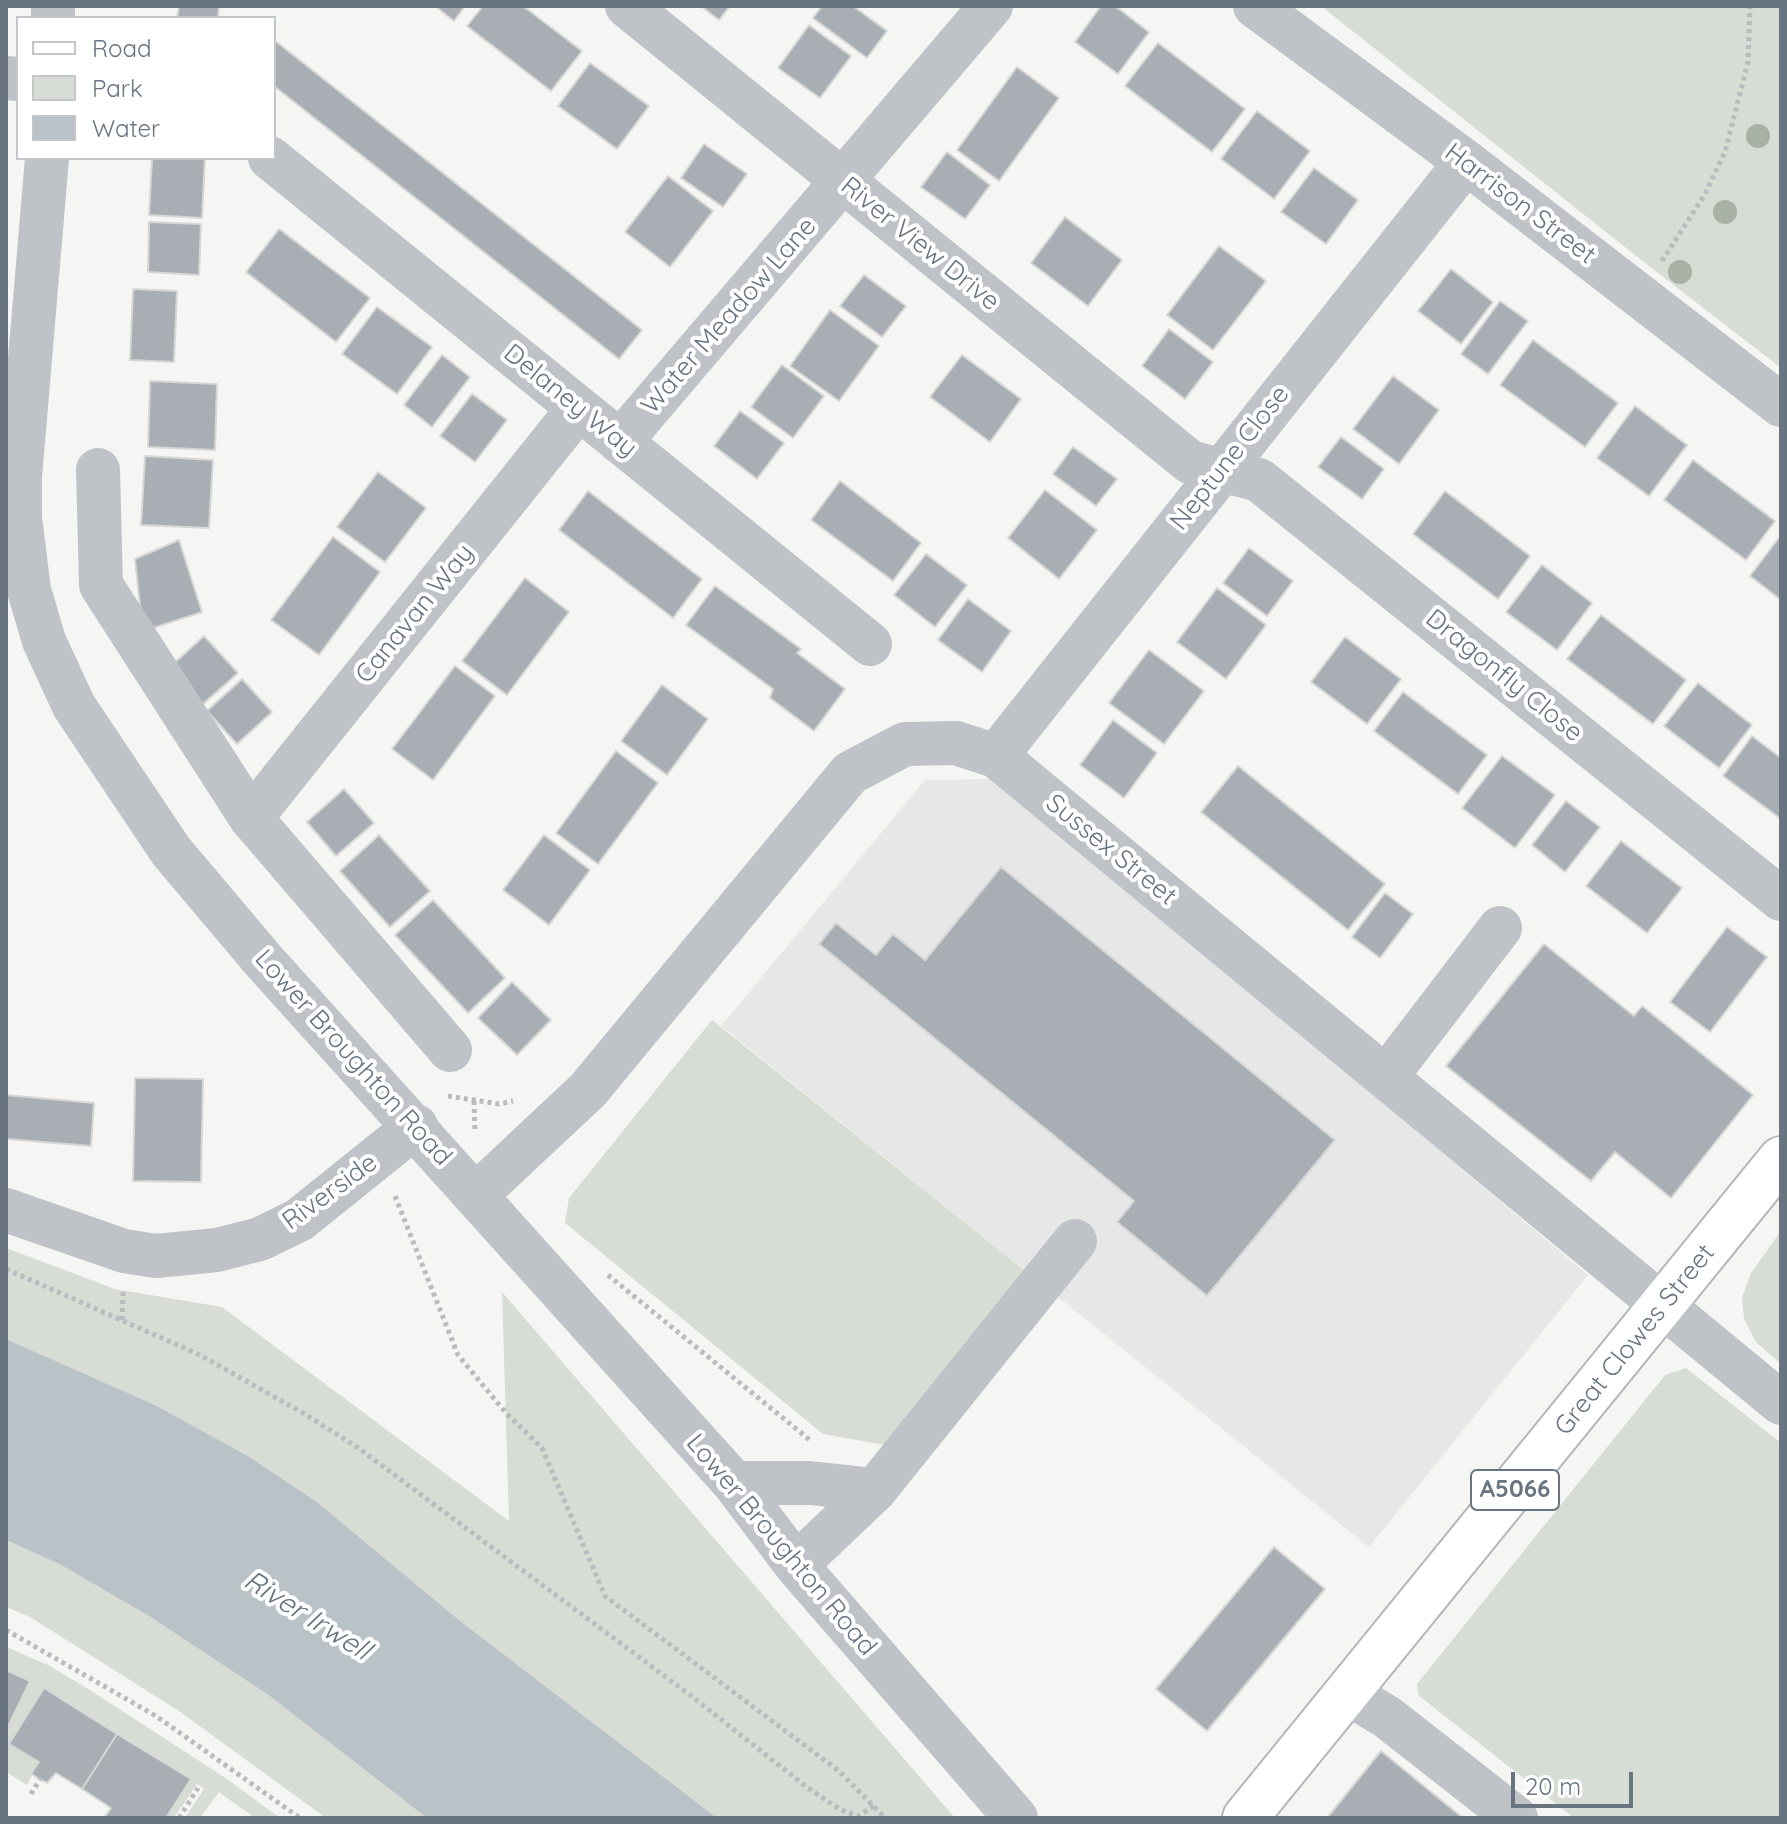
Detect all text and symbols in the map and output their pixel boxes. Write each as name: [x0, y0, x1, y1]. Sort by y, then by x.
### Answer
legend: [16, 16, 276, 160]
text: Road: [92, 33, 152, 63]
text: Park: [92, 73, 143, 103]
text: Water: [92, 113, 160, 143]
street label: Harrison Street: [1438, 137, 1602, 271]
street label: River View Drive: [834, 170, 1006, 318]
street label: Water Meadow Lane: [635, 211, 823, 421]
street label: Delaney Way: [497, 338, 643, 464]
street label: Neptune Close: [1164, 379, 1296, 537]
street label: Canavan Way: [349, 538, 481, 690]
street label: Dragonfly Close: [1419, 603, 1589, 749]
street label: Sussex Street: [1039, 788, 1183, 912]
street label: Lower Broughton Road: [248, 944, 458, 1172]
street label: Riverside: [277, 1147, 383, 1237]
street label: Great Clowes Street: [1548, 1238, 1722, 1442]
street label: Lower Broughton Road: [679, 1428, 883, 1662]
road number: A5066: [1471, 1470, 1559, 1510]
water label: River Irwell: [238, 1564, 376, 1668]
scale bar: [1515, 1756, 1637, 1806]
text: 20 m: [1525, 1771, 1581, 1801]

